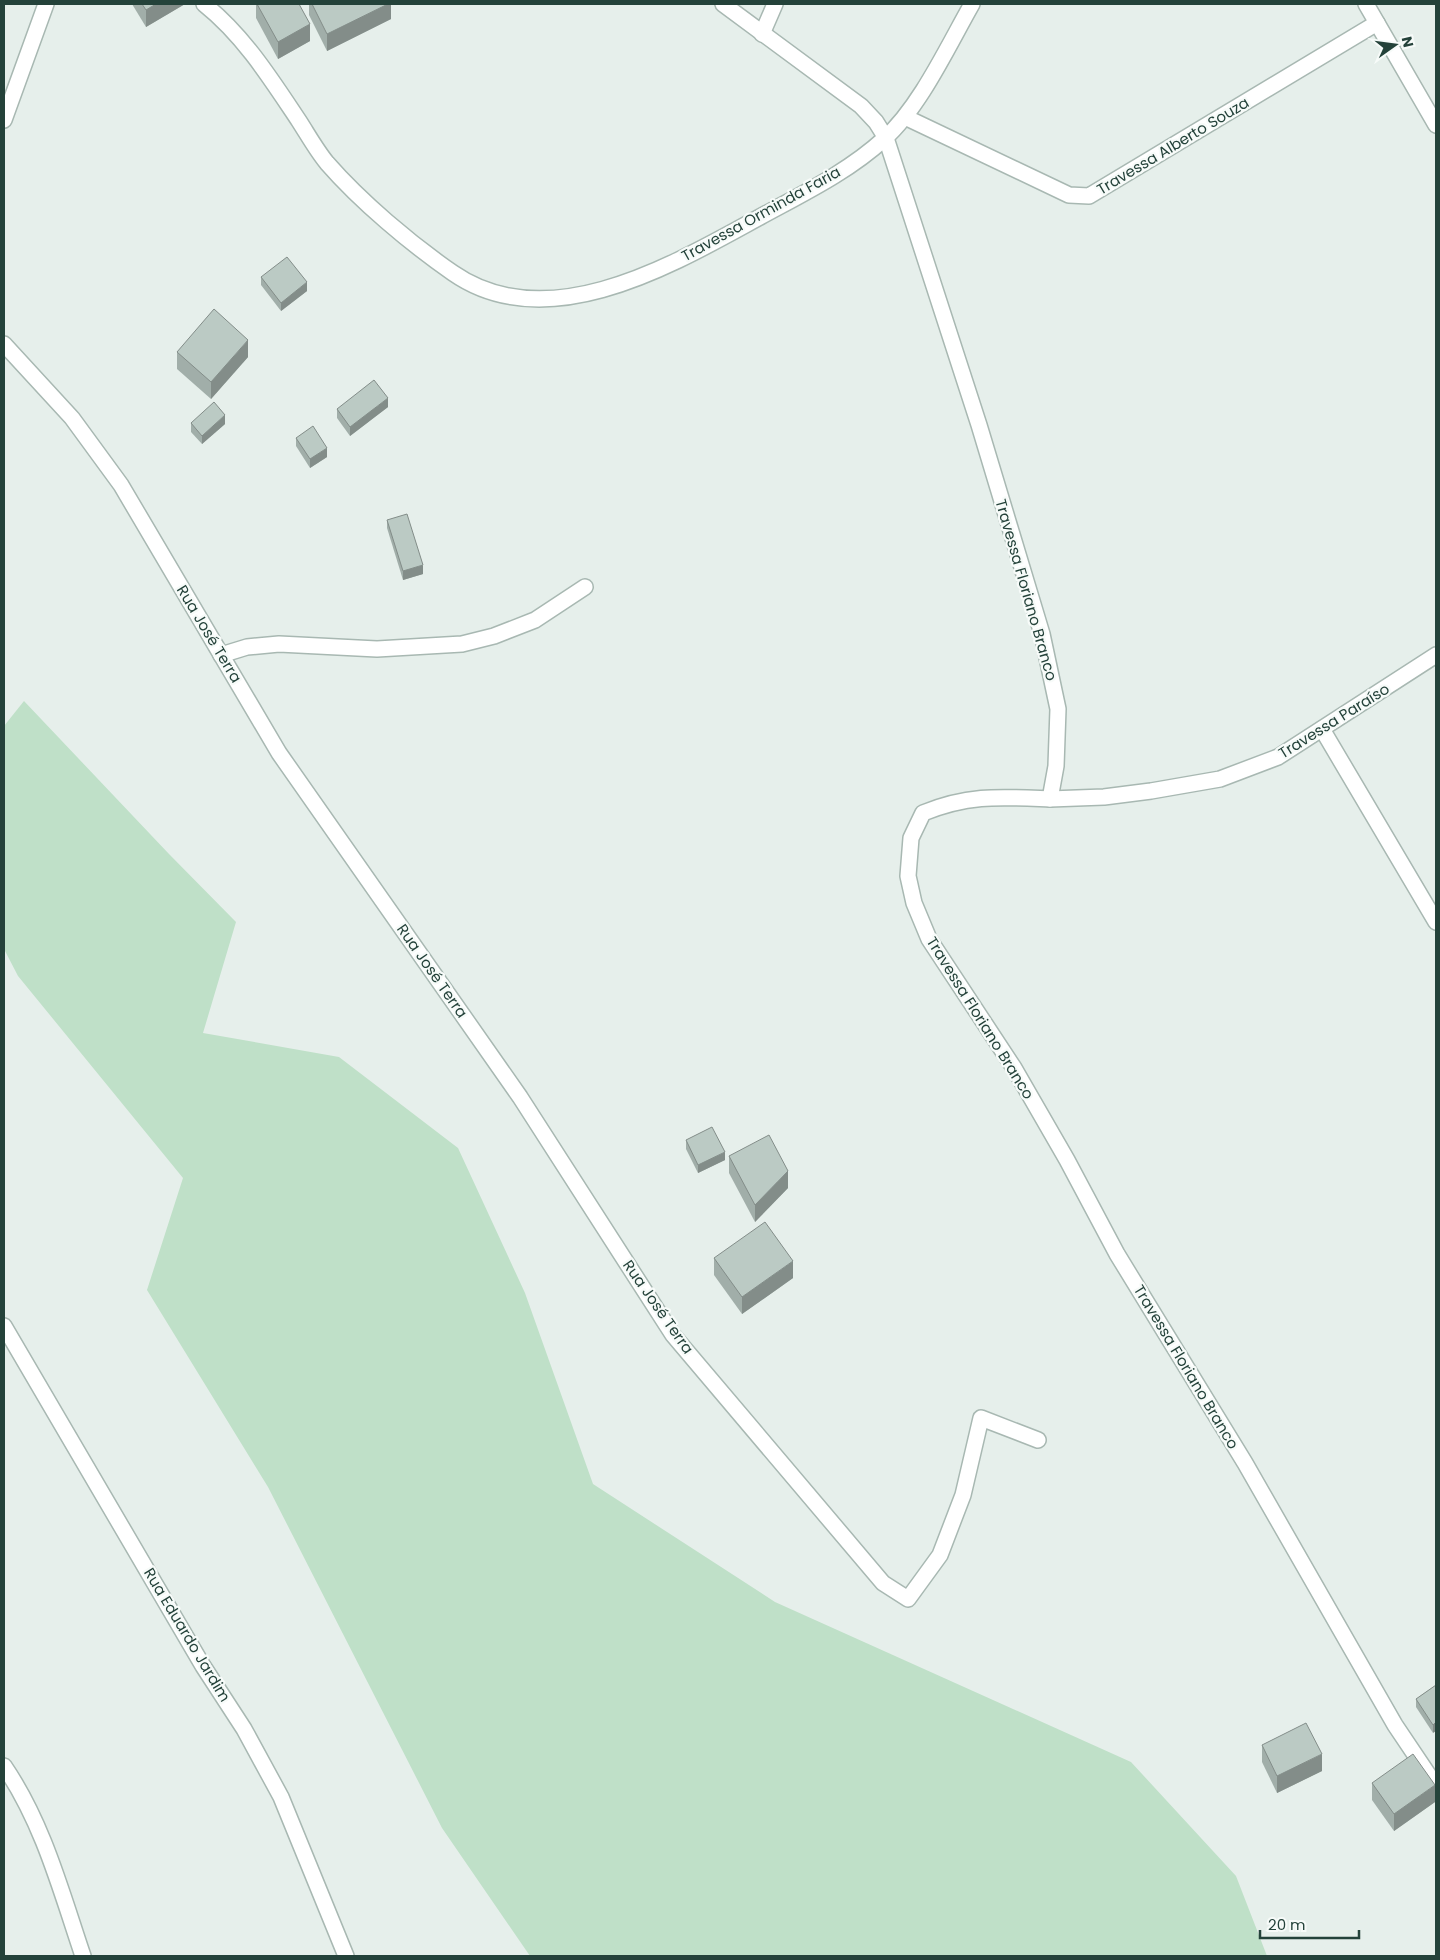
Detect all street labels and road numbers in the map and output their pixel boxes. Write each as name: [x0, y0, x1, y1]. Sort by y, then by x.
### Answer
street label: Travessa Alberto Souza: [1093, 92, 1253, 199]
street label: Travessa Orminda Faria: [677, 161, 844, 266]
street label: Travessa Floriano Branco: [990, 497, 1062, 683]
street label: Rua José Terra: [172, 581, 247, 686]
street label: Travessa Paraíso: [1274, 678, 1393, 763]
street label: Rua José Terra: [392, 920, 473, 1022]
street label: Travessa Floriano Branco: [922, 932, 1039, 1103]
street label: Rua José Terra: [618, 1256, 699, 1358]
street label: Travessa Floriano Branco: [1129, 1281, 1244, 1453]
street label: Rua Eduardo Jardim: [139, 1564, 236, 1706]

